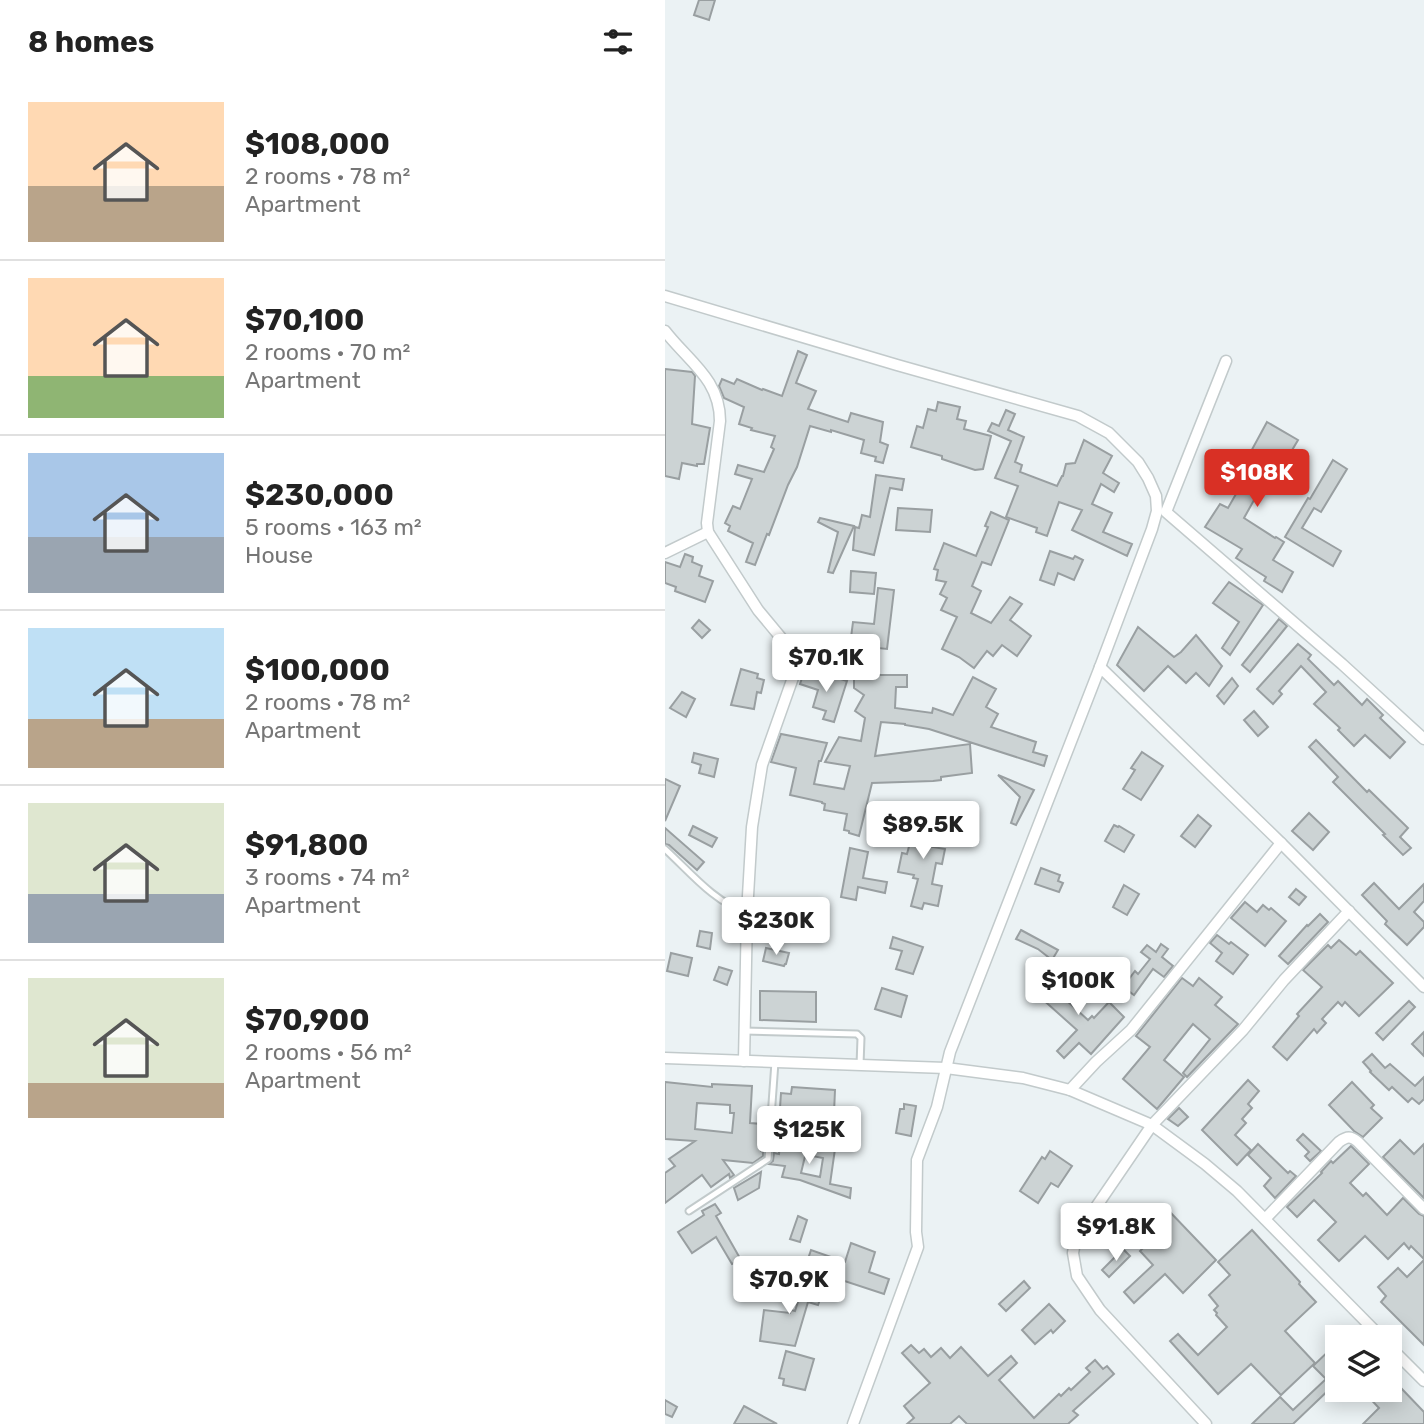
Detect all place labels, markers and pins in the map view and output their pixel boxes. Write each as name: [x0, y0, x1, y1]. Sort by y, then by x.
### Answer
pin: $108K: [1208, 449, 1306, 509]
pin: $70.1K: [769, 634, 883, 694]
pin: $89.5K: [866, 802, 980, 861]
pin: $230K: [727, 898, 825, 957]
pin: $100K: [1029, 958, 1127, 1017]
pin: $125K: [760, 1106, 858, 1166]
pin: $91.8K: [1059, 1204, 1173, 1263]
pin: $70.9K: [732, 1256, 846, 1316]

